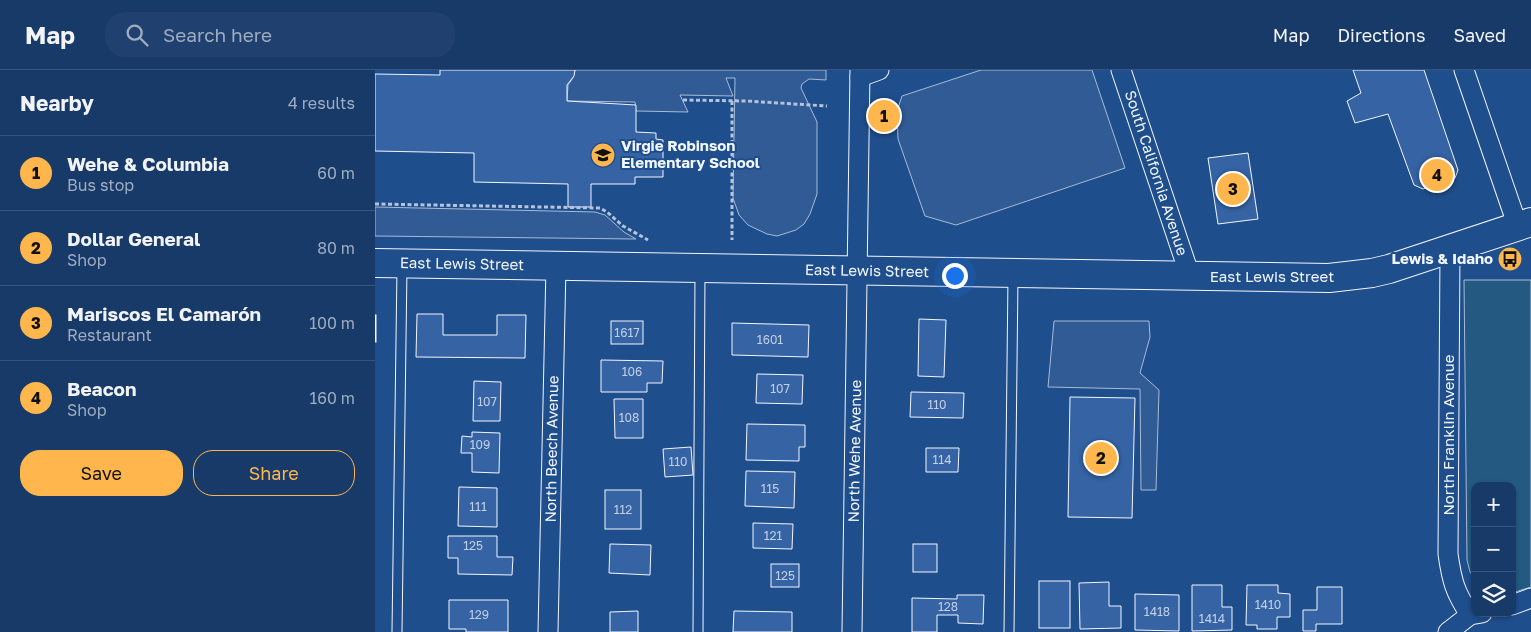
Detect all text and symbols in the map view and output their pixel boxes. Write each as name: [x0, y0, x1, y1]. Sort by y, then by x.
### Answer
search box: [105, 12, 455, 57]
text: Map: [25, 20, 75, 49]
icon: search: [123, 21, 151, 49]
text: Search here: [163, 23, 272, 46]
text: Map: [1273, 24, 1309, 46]
text: Directions: [1337, 24, 1425, 46]
text: Saved: [1453, 24, 1506, 46]
street label: South California Avenue: [1122, 88, 1192, 258]
text: Nearby: [20, 90, 94, 116]
text: 4 results: [288, 93, 355, 113]
pin: 1: [868, 97, 900, 135]
place label: Virgie Robinson Elementary School: [621, 136, 760, 171]
school or university icon: Virgie Robinson Elementary School: [590, 142, 616, 168]
text: Wehe & Columbia: [67, 152, 229, 175]
pin: 4: [1421, 156, 1453, 194]
text: 1: [32, 163, 40, 183]
text: 60 m: [317, 163, 355, 183]
pin: 3: [1217, 170, 1249, 208]
text: Bus stop: [67, 175, 134, 195]
text: Dollar General: [67, 227, 200, 250]
text: 2: [31, 238, 41, 258]
text: 80 m: [317, 238, 355, 258]
bus stop icon: Lewis & Idaho: [1497, 246, 1523, 272]
place label: Lewis & Idaho: [1391, 249, 1493, 267]
text: Shop: [67, 250, 107, 270]
street label: East Lewis Street: [400, 253, 524, 273]
street label: East Lewis Street: [805, 260, 929, 280]
your location: [942, 263, 968, 289]
street label: East Lewis Street: [1210, 267, 1334, 285]
text: Mariscos El Camarón: [67, 302, 261, 325]
text: 3: [31, 313, 41, 333]
text: 100 m: [309, 313, 355, 333]
text: Restaurant: [67, 325, 152, 345]
house number: 1617: [614, 325, 640, 340]
house number: 1601: [757, 332, 783, 347]
street label: North Franklin Avenue: [1439, 354, 1457, 516]
house number: 106: [622, 364, 642, 379]
street label: North Beech Avenue: [541, 375, 561, 523]
text: Beacon: [67, 377, 136, 400]
street label: North Wehe Avenue: [844, 379, 864, 522]
house number: 107: [770, 381, 790, 396]
text: 4: [31, 388, 41, 408]
text: 160 m: [309, 388, 355, 408]
house number: 107: [477, 394, 497, 409]
house number: 110: [927, 397, 947, 412]
text: Shop: [67, 400, 107, 420]
house number: 108: [619, 410, 639, 425]
house number: 109: [470, 437, 490, 452]
pin: 2: [1085, 439, 1117, 477]
button: Save: [20, 450, 183, 496]
button: Share: [193, 450, 355, 496]
house number: 114: [933, 452, 951, 467]
house number: 110: [668, 454, 688, 469]
house number: 115: [761, 481, 779, 496]
map controls: [1471, 482, 1516, 617]
button: +: [1471, 482, 1516, 527]
house number: 111: [469, 499, 487, 514]
house number: 112: [614, 502, 632, 517]
button: −: [1471, 527, 1516, 572]
house number: 121: [764, 528, 782, 543]
house number: 125: [463, 538, 483, 553]
house number: 125: [775, 568, 795, 583]
button: layers: [1471, 572, 1516, 617]
house number: 1410: [1255, 597, 1281, 612]
house number: 128: [938, 599, 958, 614]
house number: 1418: [1144, 604, 1170, 619]
house number: 129: [469, 607, 489, 622]
house number: 1414: [1199, 611, 1225, 626]

